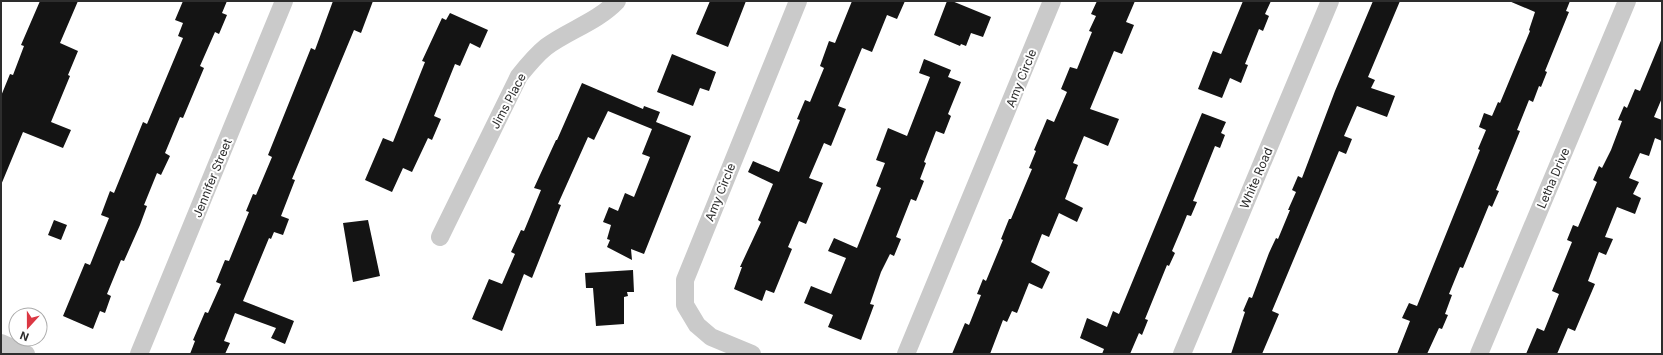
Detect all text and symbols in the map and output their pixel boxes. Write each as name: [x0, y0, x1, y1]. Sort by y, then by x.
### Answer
street label: Amy Circle: [1003, 47, 1039, 109]
street label: Jims Place: [487, 70, 529, 132]
street label: Jennifer Street: [189, 136, 235, 220]
street label: White Road: [1236, 145, 1276, 211]
street label: Letha Drive: [1533, 145, 1573, 211]
street label: Amy Circle: [702, 161, 738, 223]
north arrow: [8, 307, 48, 347]
text: N: [18, 328, 31, 344]

